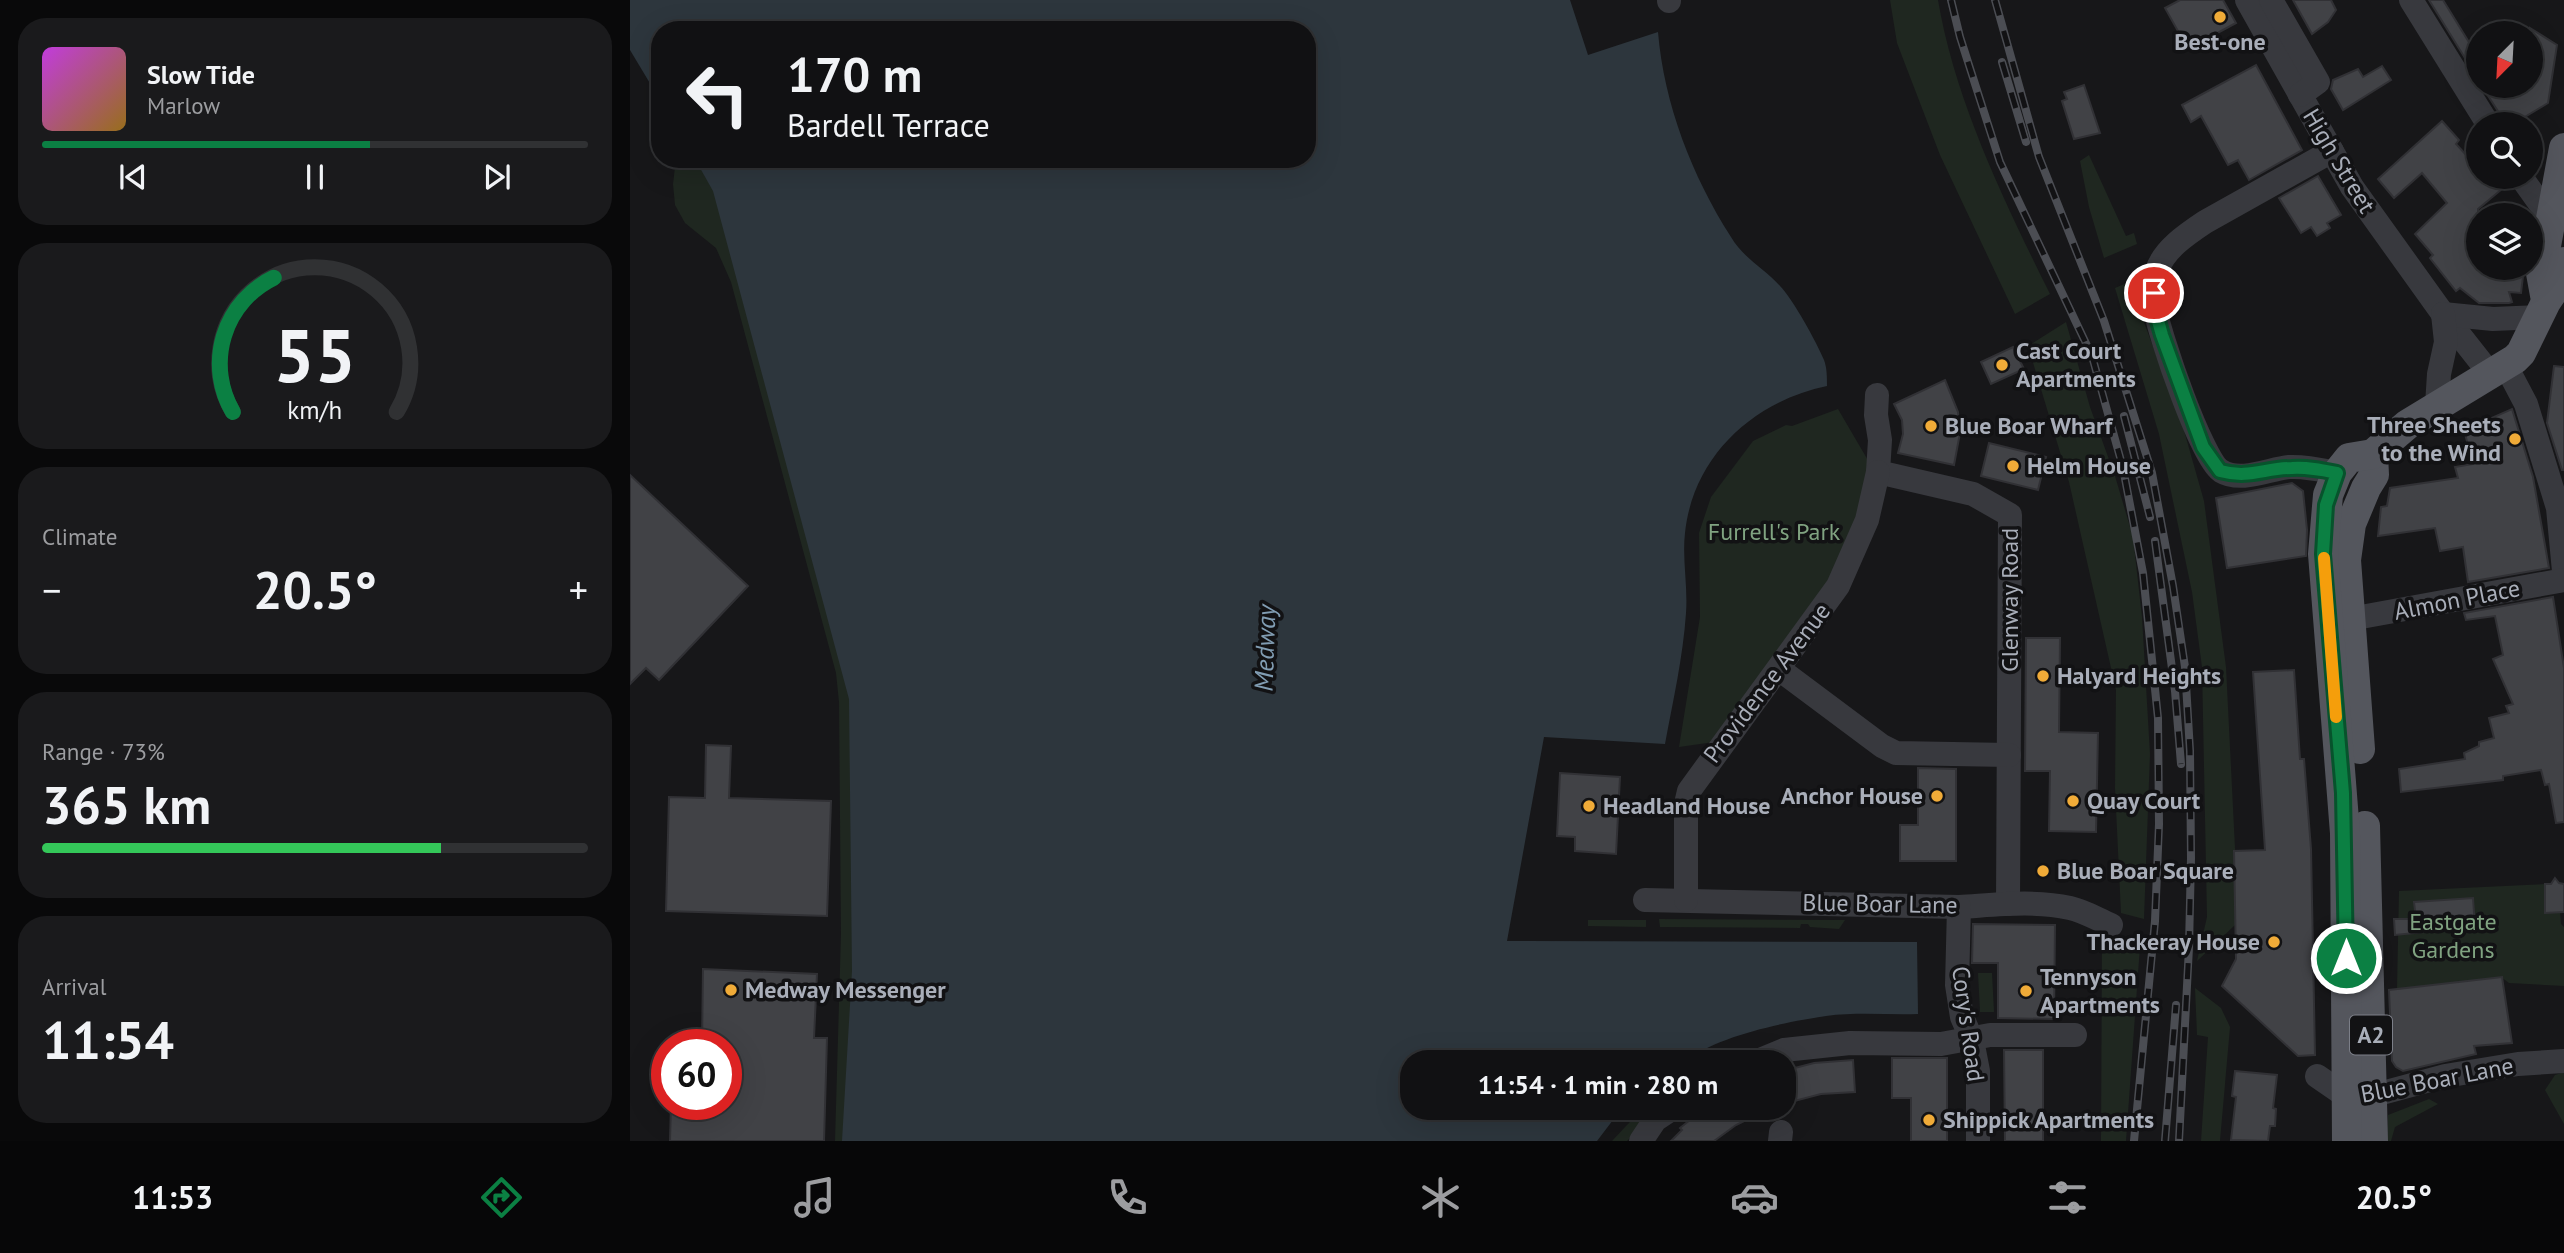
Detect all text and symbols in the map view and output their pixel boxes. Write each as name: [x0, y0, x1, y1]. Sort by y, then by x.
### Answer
marker: Best-one: [2212, 9, 2228, 25]
north arrow: [2466, 21, 2543, 98]
map controls: [2466, 21, 2543, 280]
place label: Best-one: [2174, 26, 2266, 57]
text: 170 m: [787, 42, 922, 106]
icon: left: [672, 49, 763, 140]
text: Slow Tide: [147, 58, 255, 91]
text: Marlow: [147, 91, 220, 120]
street label: High Street: [2296, 103, 2383, 219]
text: Bardell Terrace: [787, 104, 990, 146]
button: search: [2466, 112, 2543, 189]
icon: previous: [114, 158, 152, 196]
icon: pause: [296, 158, 334, 196]
icon: next: [478, 158, 516, 196]
button: layers: [2466, 203, 2543, 280]
pin: [2124, 263, 2184, 323]
icon: arrive: [2135, 274, 2173, 312]
text: 55: [274, 308, 356, 402]
place label: Cast Court Apartments: [2016, 335, 2136, 394]
marker: Cast Court Apartments: [1994, 357, 2010, 373]
text: km/h: [288, 394, 342, 426]
place label: Three Sheets to the Wind: [2367, 409, 2501, 468]
place label: Blue Boar Wharf: [1945, 410, 2113, 441]
marker: Blue Boar Wharf: [1923, 418, 1939, 434]
marker: Three Sheets to the Wind: [2507, 431, 2523, 447]
place label: Helm House: [2027, 450, 2151, 481]
marker: Helm House: [2005, 458, 2021, 474]
park label: Furrell's Park: [1708, 516, 1841, 547]
text: Climate: [42, 522, 117, 551]
street label: Glenway Road: [1994, 528, 2025, 672]
text: 20.5°: [253, 556, 377, 623]
text: −: [42, 565, 61, 614]
text: +: [569, 565, 588, 614]
street label: Almon Place: [2391, 572, 2523, 627]
street label: Providence Avenue: [1696, 596, 1837, 769]
water label: Medway: [1246, 602, 1283, 692]
place label: Halyard Heights: [2057, 660, 2221, 691]
marker: Halyard Heights: [2035, 668, 2051, 684]
text: Range · 73%: [42, 737, 165, 766]
text: 365 km: [42, 771, 211, 838]
place label: Anchor House: [1781, 780, 1923, 811]
place label: Quay Court: [2087, 785, 2201, 816]
marker: Anchor House: [1929, 788, 1945, 804]
place label: Headland House: [1603, 790, 1770, 821]
marker: Quay Court: [2065, 793, 2081, 809]
marker: Headland House: [1581, 798, 1597, 814]
place label: Blue Boar Square: [2057, 855, 2234, 886]
marker: Blue Boar Square: [2035, 863, 2051, 879]
street label: Blue Boar Lane: [1802, 887, 1958, 920]
park label: Eastgate Gardens: [2409, 906, 2497, 965]
position arrow: [2309, 921, 2383, 995]
place label: Thackeray House: [2087, 926, 2260, 957]
marker: Thackeray House: [2266, 934, 2282, 950]
place label: Tennyson Apartments: [2040, 961, 2160, 1020]
street label: Cory's Road: [1945, 964, 1992, 1084]
text: Arrival: [42, 972, 106, 1001]
place label: Medway Messenger: [745, 974, 946, 1005]
marker: Medway Messenger: [723, 982, 739, 998]
marker: Tennyson Apartments: [2018, 983, 2034, 999]
text: 11:54: [42, 1006, 174, 1073]
road number: A2: [2350, 1016, 2392, 1054]
speed limit sign: 60: [651, 1029, 742, 1120]
street label: Blue Boar Lane: [2358, 1049, 2516, 1110]
text: 11:54 · 1 min · 280 m: [1478, 1068, 1718, 1101]
place label: Shippick Apartments: [1943, 1104, 2154, 1135]
marker: Shippick Apartments: [1921, 1112, 1937, 1128]
icon: directions: [477, 1173, 526, 1222]
icon: music: [790, 1173, 839, 1222]
icon: phone: [1103, 1173, 1152, 1222]
icon: climate: [1416, 1173, 1465, 1222]
icon: car: [1730, 1173, 1779, 1222]
icon: filters: [2043, 1173, 2092, 1222]
text: 11:53: [132, 1176, 213, 1218]
text: 20.5°: [2356, 1176, 2432, 1218]

